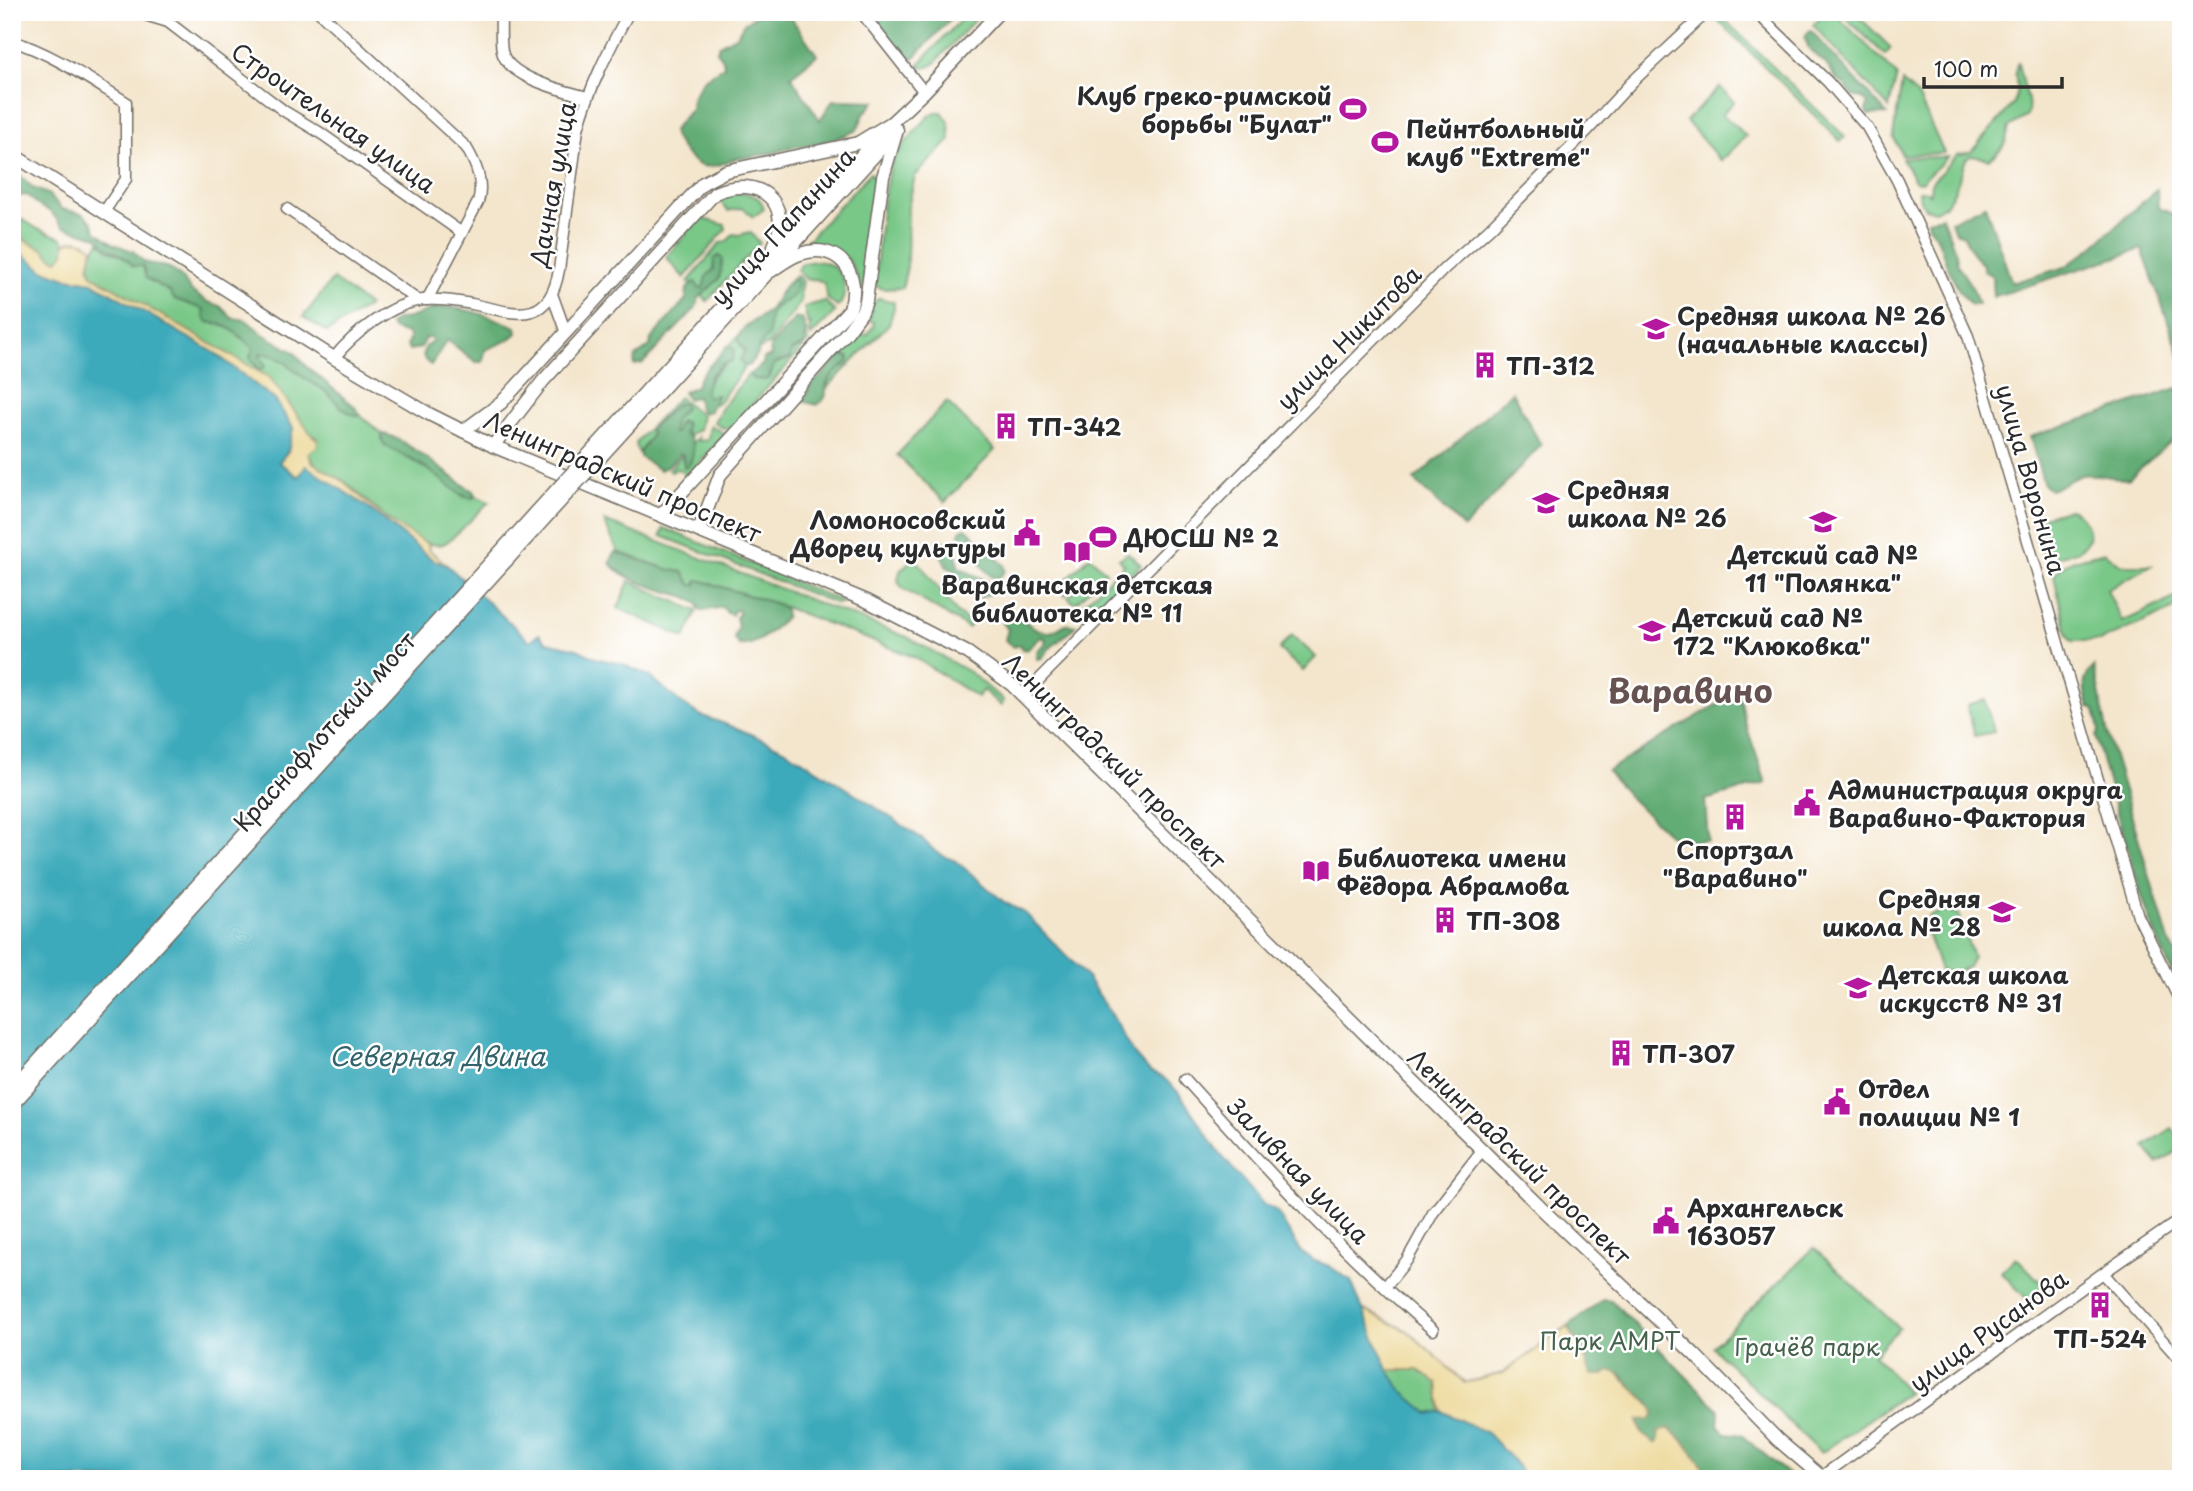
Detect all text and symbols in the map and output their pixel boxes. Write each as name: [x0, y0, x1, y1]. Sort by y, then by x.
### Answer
street label: Строительная улица: [224, 33, 444, 201]
scale bar: [1924, 46, 2062, 90]
text: 100 m: [1934, 52, 1998, 84]
place label: Клуб греко-римской борьбы "Булат": [1076, 77, 1332, 141]
sports icon: Клуб греко-римской борьбы "Булат": [1338, 94, 1368, 124]
street label: Дачная улица: [520, 99, 584, 270]
place label: Пейнтбольный клуб "Extreme": [1406, 110, 1590, 174]
sports icon: Пейнтбольный клуб "Extreme": [1370, 127, 1400, 157]
street label: улица Папанина: [701, 139, 863, 313]
street label: улица Никитова: [1267, 256, 1429, 418]
place label: Средняя школа № 26 (начальные классы): [1677, 297, 1946, 361]
school or university icon: Средняя школа № 26 (начальные классы): [1641, 314, 1671, 344]
place label: ТП-312: [1506, 347, 1595, 383]
building icon: ТП-312: [1470, 350, 1500, 380]
street label: улица Воронина: [1988, 380, 2076, 578]
street label: Ленинградский проспект: [479, 401, 768, 551]
place label: ТП-342: [1027, 408, 1122, 444]
building icon: ТП-342: [991, 411, 1021, 441]
place label: Средняя школа № 26: [1567, 471, 1726, 535]
school or university icon: Средняя школа № 26: [1531, 488, 1561, 518]
place label: Ломоносовский Дворец культуры: [790, 501, 1006, 565]
school or university icon: Детский сад № 11 "Полянка": [1808, 507, 1838, 537]
public building icon: Ломоносовский Дворец культуры: [1012, 518, 1042, 548]
place label: ДЮСШ № 2: [1123, 519, 1279, 555]
sports icon: ДЮСШ № 2: [1088, 522, 1118, 552]
place label: Детский сад № 11 "Полянка": [1727, 536, 1918, 600]
library icon: Варавинская детская библиотека № 11: [1062, 537, 1092, 567]
place label: Варавинская детская библиотека № 11: [941, 566, 1213, 630]
place label: Детский сад № 172 "Клюковка": [1672, 599, 1870, 663]
school or university icon: Детский сад № 172 "Клюковка": [1637, 616, 1667, 646]
street label: Краснофлотский мост: [224, 623, 424, 839]
street label: Ленинградский проспект: [995, 644, 1235, 877]
district label: Варавино: [1607, 666, 1773, 714]
place label: Администрация округа Варавино-Фактория: [1828, 771, 2123, 835]
public building icon: Администрация округа Варавино-Фактория: [1792, 788, 1822, 818]
building icon: Спортзал "Варавино": [1720, 802, 1750, 832]
place label: Спортзал "Варавино": [1662, 831, 1808, 895]
place label: Библиотека имени Фёдора Абрамова: [1337, 839, 1570, 903]
library icon: Библиотека имени Фёдора Абрамова: [1301, 856, 1331, 886]
place label: Средняя школа № 28: [1822, 880, 1981, 944]
school or university icon: Средняя школа № 28: [1987, 897, 2017, 927]
place label: ТП-308: [1466, 902, 1560, 938]
building icon: ТП-308: [1430, 905, 1460, 935]
place label: Детская школа искусств № 31: [1878, 956, 2069, 1020]
school or university icon: Детская школа искусств № 31: [1843, 973, 1873, 1003]
place label: ТП-307: [1642, 1035, 1735, 1071]
water label: Северная Двина: [329, 1036, 546, 1075]
building icon: ТП-307: [1606, 1038, 1636, 1068]
street label: Ленинградский проспект: [1400, 1040, 1640, 1273]
place label: Отдел полиции № 1: [1858, 1070, 2020, 1134]
public building icon: Отдел полиции № 1: [1822, 1087, 1852, 1117]
street label: Заливная улица: [1219, 1088, 1378, 1251]
place label: Архангельск 163057: [1687, 1189, 1843, 1253]
public building icon: Архангельск 163057: [1651, 1206, 1681, 1236]
street label: улица Русанова: [1901, 1260, 2075, 1400]
building icon: ТП-524: [2085, 1290, 2115, 1320]
place label: ТП-524: [2053, 1320, 2147, 1356]
park label: Парк АМРТ: [1540, 1322, 1681, 1358]
park label: Грачёв парк: [1734, 1328, 1880, 1364]

